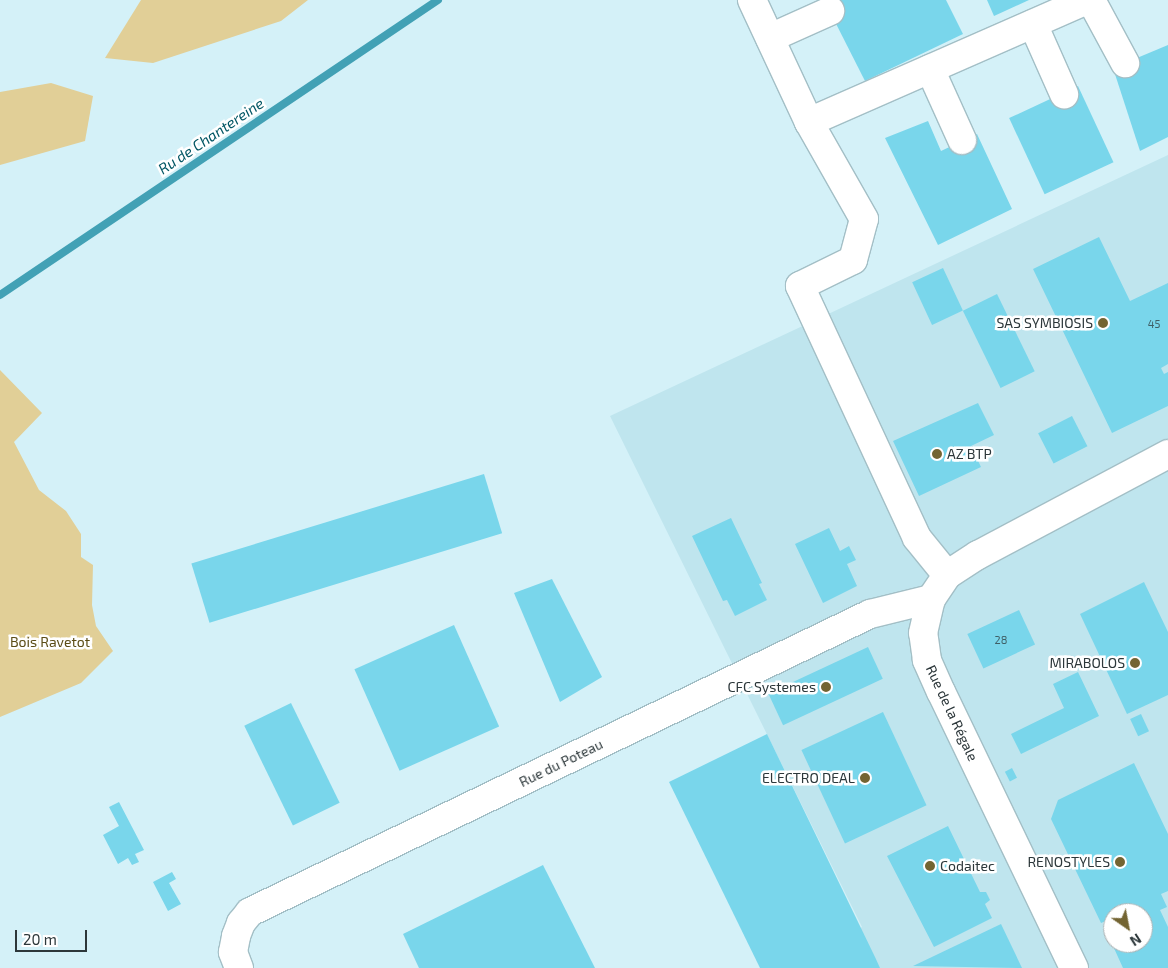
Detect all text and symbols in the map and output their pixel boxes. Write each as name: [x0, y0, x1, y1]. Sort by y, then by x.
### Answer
water label: Ru de Chantereine: [155, 94, 267, 178]
place label: SAS SYMBIOSIS: [996, 315, 1093, 331]
marker: SAS SYMBIOSIS: [1097, 317, 1109, 329]
house number: 45: [1148, 317, 1160, 331]
place label: AZ BTP: [947, 446, 992, 462]
marker: AZ BTP: [931, 448, 943, 460]
house number: 28: [995, 633, 1007, 647]
park label: Bois Ravetot: [10, 634, 90, 650]
place label: MIRABOLOS: [1049, 655, 1125, 671]
marker: MIRABOLOS: [1129, 657, 1141, 669]
street label: Rue de la Régale: [922, 662, 982, 764]
place label: CFC Systemes: [727, 679, 816, 695]
marker: CFC Systemes: [820, 681, 832, 693]
street label: Rue du Poteau: [516, 735, 606, 791]
place label: ELECTRO DEAL: [762, 770, 855, 786]
marker: ELECTRO DEAL: [859, 772, 871, 784]
place label: RENOSTYLES: [1027, 854, 1110, 870]
marker: RENOSTYLES: [1114, 856, 1126, 868]
place label: Codaitec: [940, 858, 995, 874]
marker: Codaitec: [924, 860, 936, 872]
north arrow: [1103, 903, 1153, 953]
scale bar: [18, 920, 90, 952]
text: 20 m: [23, 930, 57, 948]
text: N: [1127, 930, 1145, 950]

